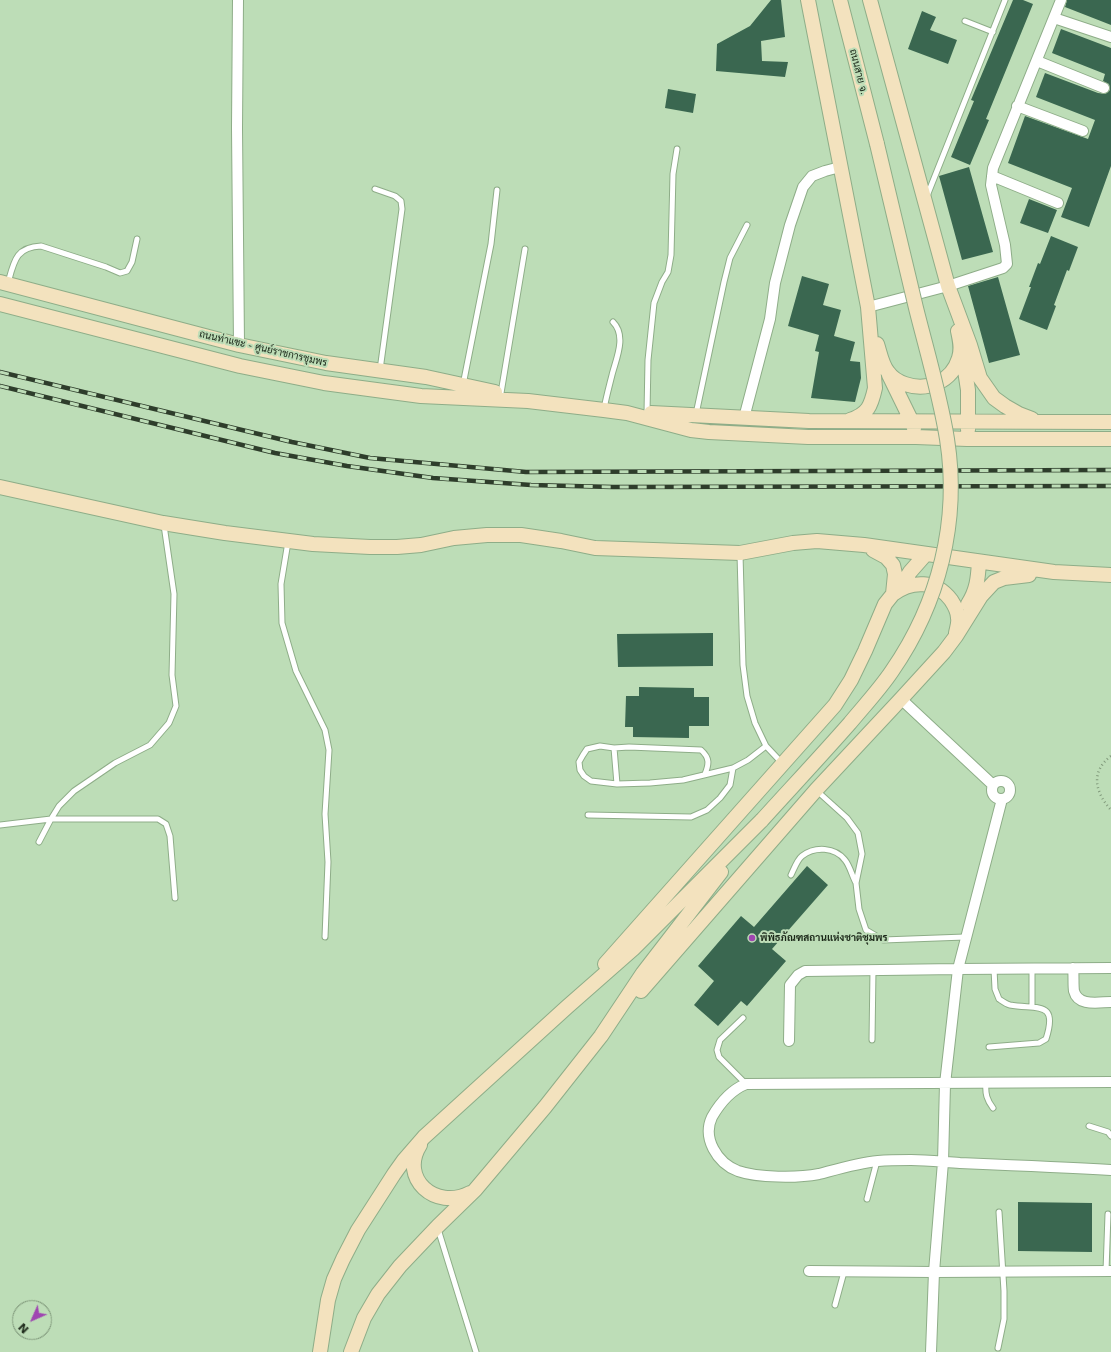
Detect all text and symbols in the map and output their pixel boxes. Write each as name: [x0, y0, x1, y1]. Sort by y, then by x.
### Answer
street label: ถนนสาย จ.: [847, 48, 869, 96]
street label: ถนนท่าแซะ - ศูนย์ราชการชุมพร: [198, 328, 328, 370]
place label: พิพิธภัณฑสถานแห่งชาติชุมพร: [760, 932, 887, 944]
marker: พิพิธภัณฑสถานแห่งชาติชุมพร: [747, 933, 757, 943]
north arrow: [12, 1300, 52, 1340]
text: N: [16, 1320, 32, 1336]

